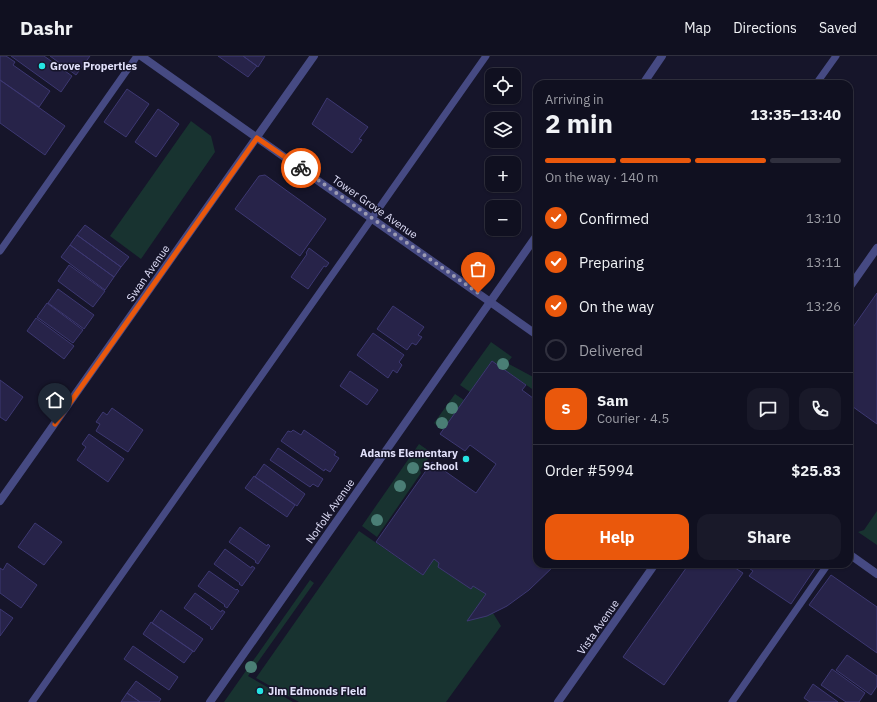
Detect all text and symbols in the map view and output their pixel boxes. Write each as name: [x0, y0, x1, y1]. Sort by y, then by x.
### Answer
text: Dashr: [20, 16, 73, 40]
text: Map: [684, 19, 711, 37]
text: Directions: [733, 19, 797, 37]
text: Saved: [819, 19, 857, 37]
place label: Grove Properties: [50, 59, 138, 73]
marker: Grove Properties: [37, 61, 47, 71]
map controls: [485, 68, 521, 236]
button: locate: [485, 68, 521, 104]
text: Arriving in: [545, 91, 604, 108]
text: 13:35–13:40: [750, 105, 841, 124]
text: 2 min: [545, 106, 613, 140]
button: layers: [485, 112, 521, 148]
courier: [281, 148, 321, 188]
button: +: [485, 156, 521, 192]
icon: bike: [290, 157, 312, 179]
text: On the way · 140 m: [545, 169, 658, 186]
street label: Tower Grove Avenue: [330, 172, 420, 242]
button: −: [485, 200, 521, 236]
icon: check: [545, 207, 567, 229]
text: Confirmed: [579, 209, 649, 228]
text: 13:10: [806, 210, 841, 227]
street label: Swan Avenue: [123, 242, 173, 304]
icon: check: [545, 251, 567, 273]
pin: [461, 252, 495, 293]
text: Preparing: [579, 253, 644, 272]
text: 13:11: [806, 254, 841, 271]
icon: bag: [467, 258, 489, 280]
icon: check: [545, 295, 567, 317]
text: On the way: [579, 297, 654, 316]
text: 13:26: [806, 298, 841, 315]
text: Delivered: [579, 341, 643, 360]
pin: [38, 383, 72, 424]
button: chat: [747, 388, 789, 430]
button: phone: [799, 388, 841, 430]
icon: home: [44, 389, 66, 411]
text: Sam: [597, 391, 628, 410]
text: S: [561, 399, 571, 418]
text: Courier · 4.5: [597, 410, 669, 427]
place label: Adams Elementary School: [360, 446, 459, 473]
marker: Adams Elementary School: [461, 454, 471, 464]
text: Order #5994: [545, 461, 634, 480]
text: $25.83: [791, 461, 841, 480]
street label: Norfolk Avenue: [303, 476, 357, 546]
button: Help: [545, 514, 689, 560]
button: Share: [697, 514, 841, 560]
street label: Vista Avenue: [574, 597, 622, 657]
place label: Jim Edmonds Field: [268, 684, 366, 698]
marker: Jim Edmonds Field: [255, 686, 265, 696]

